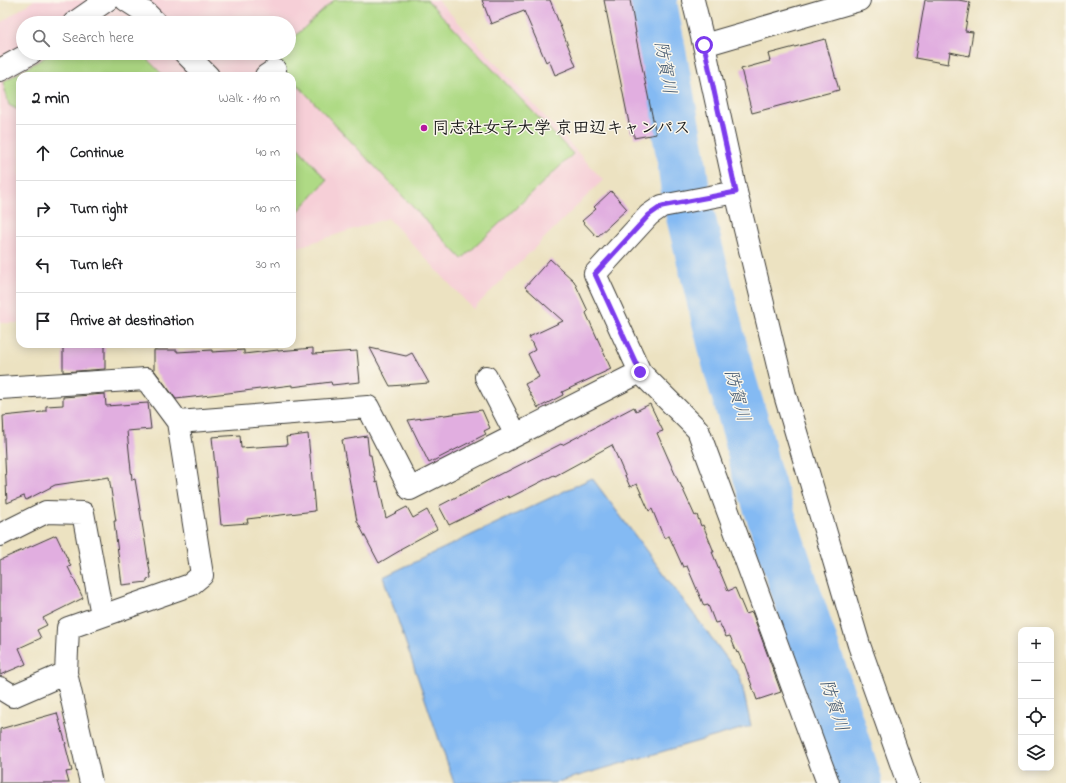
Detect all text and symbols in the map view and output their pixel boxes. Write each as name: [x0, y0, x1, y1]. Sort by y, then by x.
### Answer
search box: [16, 16, 296, 60]
icon: search: [30, 27, 52, 49]
text: Search here: [62, 27, 134, 49]
route start: [695, 36, 713, 54]
water label: 防賀川: [647, 39, 681, 97]
text: 2 min: [32, 86, 69, 111]
text: Walk · 110 m: [219, 89, 280, 108]
place label: 同志社女子大学 京田辺キャンパス: [432, 116, 691, 141]
marker: 同志社女子大学 京田辺キャンパス: [419, 123, 429, 133]
icon: ahead: [32, 142, 54, 164]
text: Continue: [70, 142, 124, 164]
text: 40 m: [256, 143, 280, 162]
icon: right: [32, 198, 54, 220]
text: Turn right: [70, 198, 128, 220]
text: 40 m: [256, 199, 280, 218]
icon: left: [32, 254, 54, 276]
text: Turn left: [70, 254, 123, 276]
text: 30 m: [256, 255, 280, 274]
icon: arrive: [32, 310, 54, 332]
text: Arrive at destination: [70, 310, 194, 332]
route end: [631, 363, 649, 381]
water label: 防賀川: [716, 367, 756, 425]
map controls: [1018, 627, 1054, 771]
button: +: [1018, 627, 1054, 663]
button: −: [1018, 663, 1054, 699]
water label: 防賀川: [812, 676, 854, 736]
button: locate: [1018, 699, 1054, 735]
button: layers: [1018, 735, 1054, 771]

